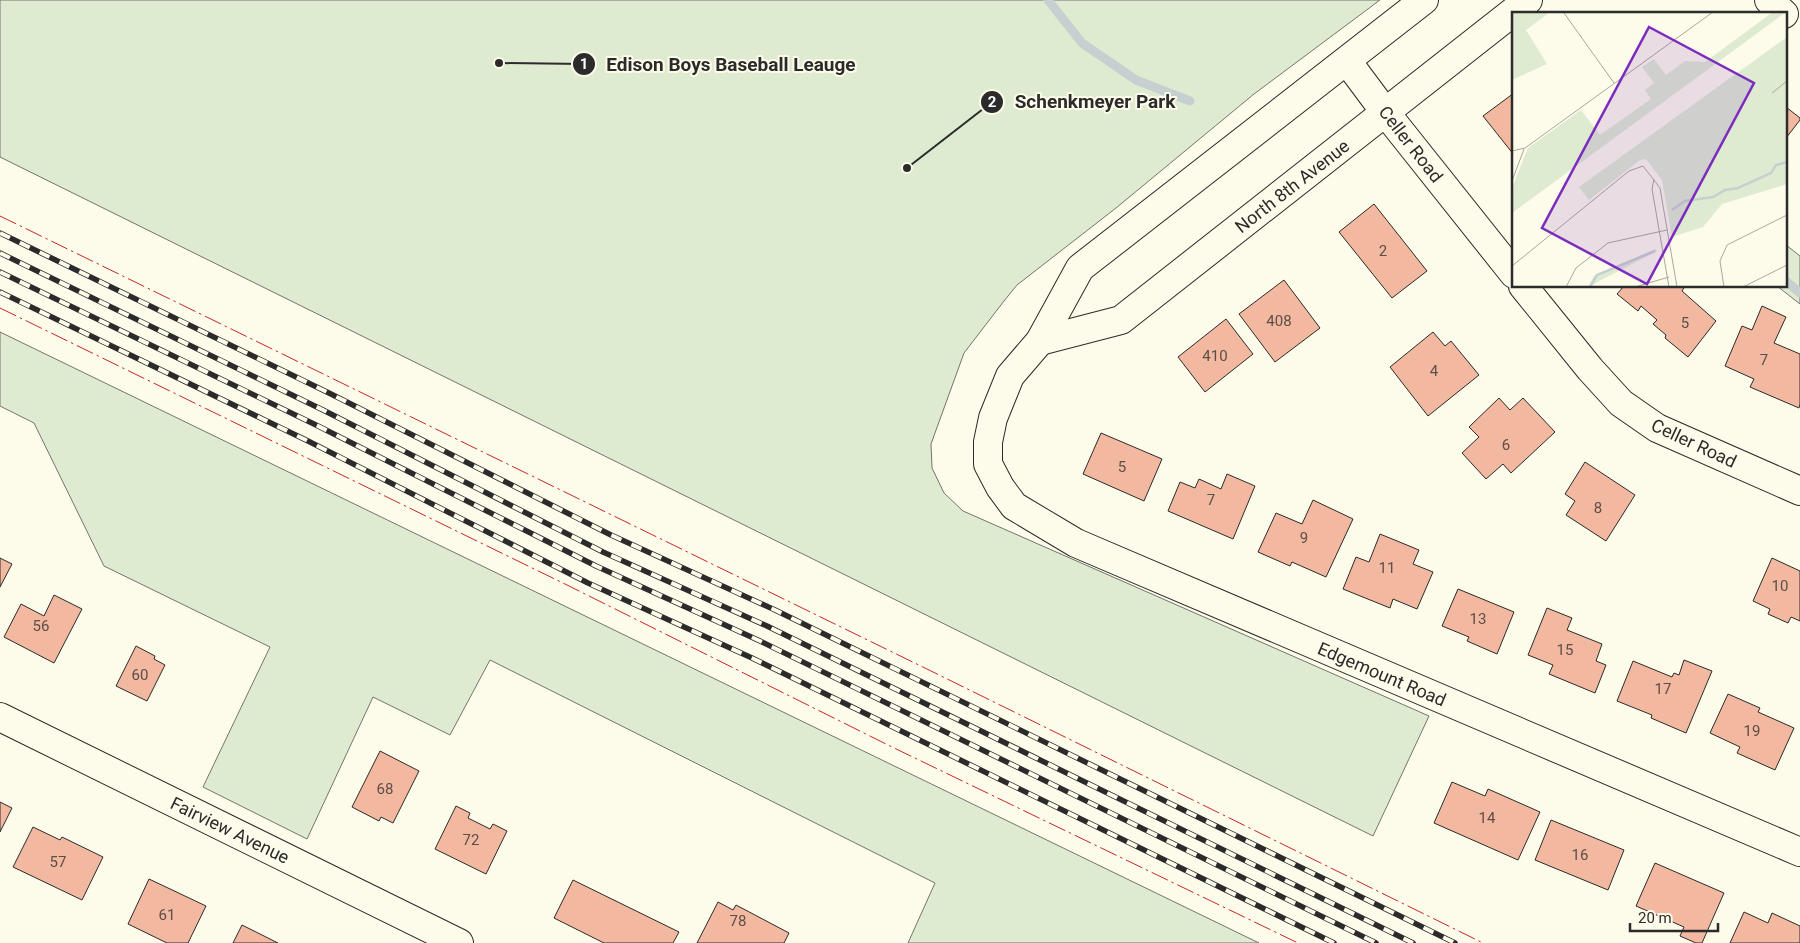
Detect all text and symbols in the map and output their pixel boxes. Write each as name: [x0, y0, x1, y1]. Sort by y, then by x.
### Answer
inset map: [1512, 12, 1788, 288]
callout: Edison Boys Baseball Leauge: [572, 47, 866, 81]
text: Edison Boys Baseball Leauge: [606, 53, 856, 76]
text: 1: [580, 55, 588, 73]
callout: Schenkmeyer Park: [979, 85, 1185, 119]
text: Schenkmeyer Park: [1015, 90, 1176, 113]
text: 2: [988, 93, 997, 111]
street label: Celler Road: [1375, 102, 1447, 186]
street label: North 8th Avenue: [1231, 135, 1353, 237]
house number: 2: [1379, 242, 1387, 260]
house number: 408: [1266, 312, 1292, 330]
house number: 5: [1681, 314, 1689, 332]
house number: 410: [1202, 347, 1228, 365]
house number: 7: [1760, 351, 1768, 369]
house number: 4: [1430, 362, 1439, 380]
street label: Celler Road: [1648, 414, 1740, 472]
house number: 6: [1502, 436, 1510, 454]
house number: 5: [1118, 458, 1126, 476]
house number: 7: [1207, 491, 1215, 509]
house number: 8: [1594, 499, 1602, 517]
house number: 9: [1300, 529, 1308, 547]
house number: 11: [1379, 559, 1395, 577]
house number: 10: [1772, 577, 1788, 595]
house number: 13: [1470, 610, 1486, 628]
house number: 56: [33, 617, 49, 635]
street label: Edgemount Road: [1315, 637, 1449, 711]
house number: 15: [1557, 641, 1573, 659]
house number: 60: [132, 666, 148, 684]
house number: 17: [1655, 680, 1671, 698]
house number: 19: [1744, 722, 1760, 740]
house number: 68: [377, 780, 393, 798]
street label: Fairview Avenue: [167, 792, 293, 868]
house number: 14: [1479, 809, 1496, 827]
house number: 72: [463, 831, 479, 849]
house number: 16: [1572, 846, 1588, 864]
house number: 57: [50, 853, 66, 871]
scale bar: [1630, 900, 1718, 932]
house number: 61: [159, 906, 175, 924]
text: 20 m: [1638, 909, 1672, 927]
house number: 78: [730, 912, 746, 930]

